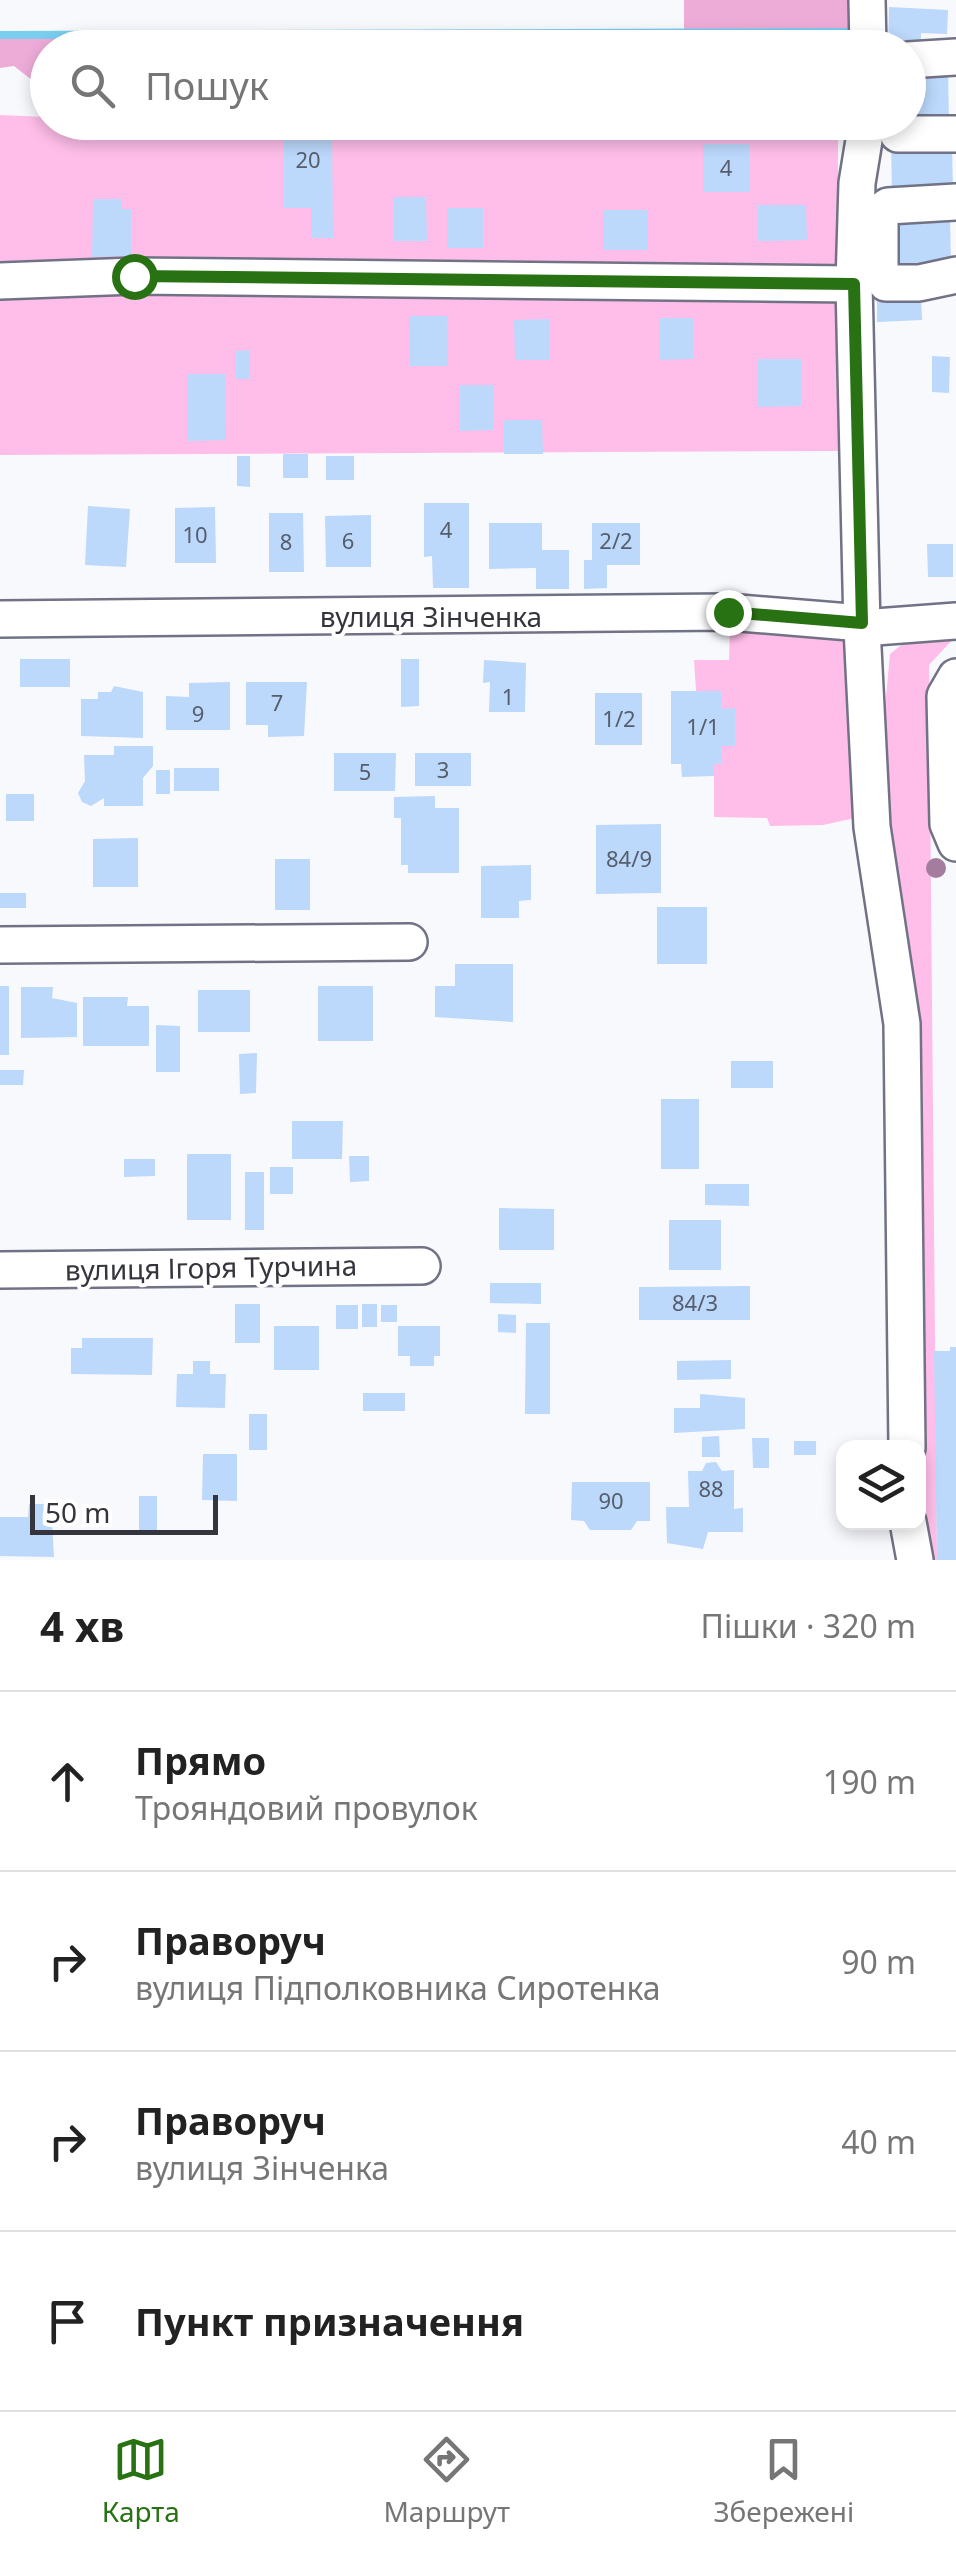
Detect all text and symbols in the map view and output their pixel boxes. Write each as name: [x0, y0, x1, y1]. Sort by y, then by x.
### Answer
search box: [30, 30, 926, 140]
icon: search: [65, 58, 120, 113]
text: Пошук: [145, 59, 269, 111]
house number: 20: [295, 144, 321, 174]
house number: 4: [720, 152, 733, 182]
route start: [112, 254, 158, 300]
house number: 4: [440, 514, 453, 544]
house number: 10: [182, 519, 208, 549]
house number: 6: [342, 525, 354, 555]
house number: 2/2: [599, 525, 633, 555]
house number: 8: [280, 526, 292, 556]
route end: [706, 590, 752, 636]
street label: вулиця Зінченка: [320, 597, 542, 635]
house number: 1: [502, 681, 514, 711]
house number: 7: [271, 687, 283, 717]
house number: 9: [192, 698, 204, 728]
house number: 1/2: [602, 703, 636, 733]
house number: 1/1: [686, 711, 720, 741]
house number: 3: [437, 754, 449, 784]
house number: 5: [359, 756, 371, 786]
house number: 84/9: [606, 843, 652, 873]
street label: вулиця Ігоря Турчина: [65, 1245, 357, 1289]
house number: 84/3: [672, 1287, 718, 1317]
map controls: [836, 1440, 926, 1530]
button: layers: [836, 1440, 926, 1530]
house number: 88: [698, 1473, 724, 1503]
house number: 90: [598, 1485, 624, 1515]
scale bar: [30, 1490, 218, 1534]
text: 50 m: [45, 1493, 111, 1531]
text: 4 хв: [40, 1597, 124, 1654]
text: Пішки · 320 m: [700, 1604, 916, 1647]
text: Прямо: [135, 1734, 266, 1786]
icon: ahead: [40, 1754, 95, 1809]
text: 190 m: [823, 1760, 916, 1803]
text: Трояндовий провулок: [135, 1786, 478, 1829]
text: Праворуч: [135, 1914, 326, 1966]
icon: right: [40, 1934, 95, 1989]
text: 90 m: [841, 1940, 916, 1983]
text: вулиця Підполковника Сиротенка: [135, 1966, 661, 2009]
text: Праворуч: [135, 2094, 326, 2146]
icon: right: [40, 2114, 95, 2169]
text: 40 m: [841, 2120, 916, 2163]
text: вулиця Зінченка: [135, 2146, 389, 2189]
icon: arrive: [40, 2294, 95, 2349]
text: Пункт призначення: [135, 2295, 524, 2347]
tab: Карта: [102, 2432, 180, 2530]
tab: Маршрут: [383, 2432, 510, 2530]
tab: Збережені: [713, 2432, 854, 2530]

